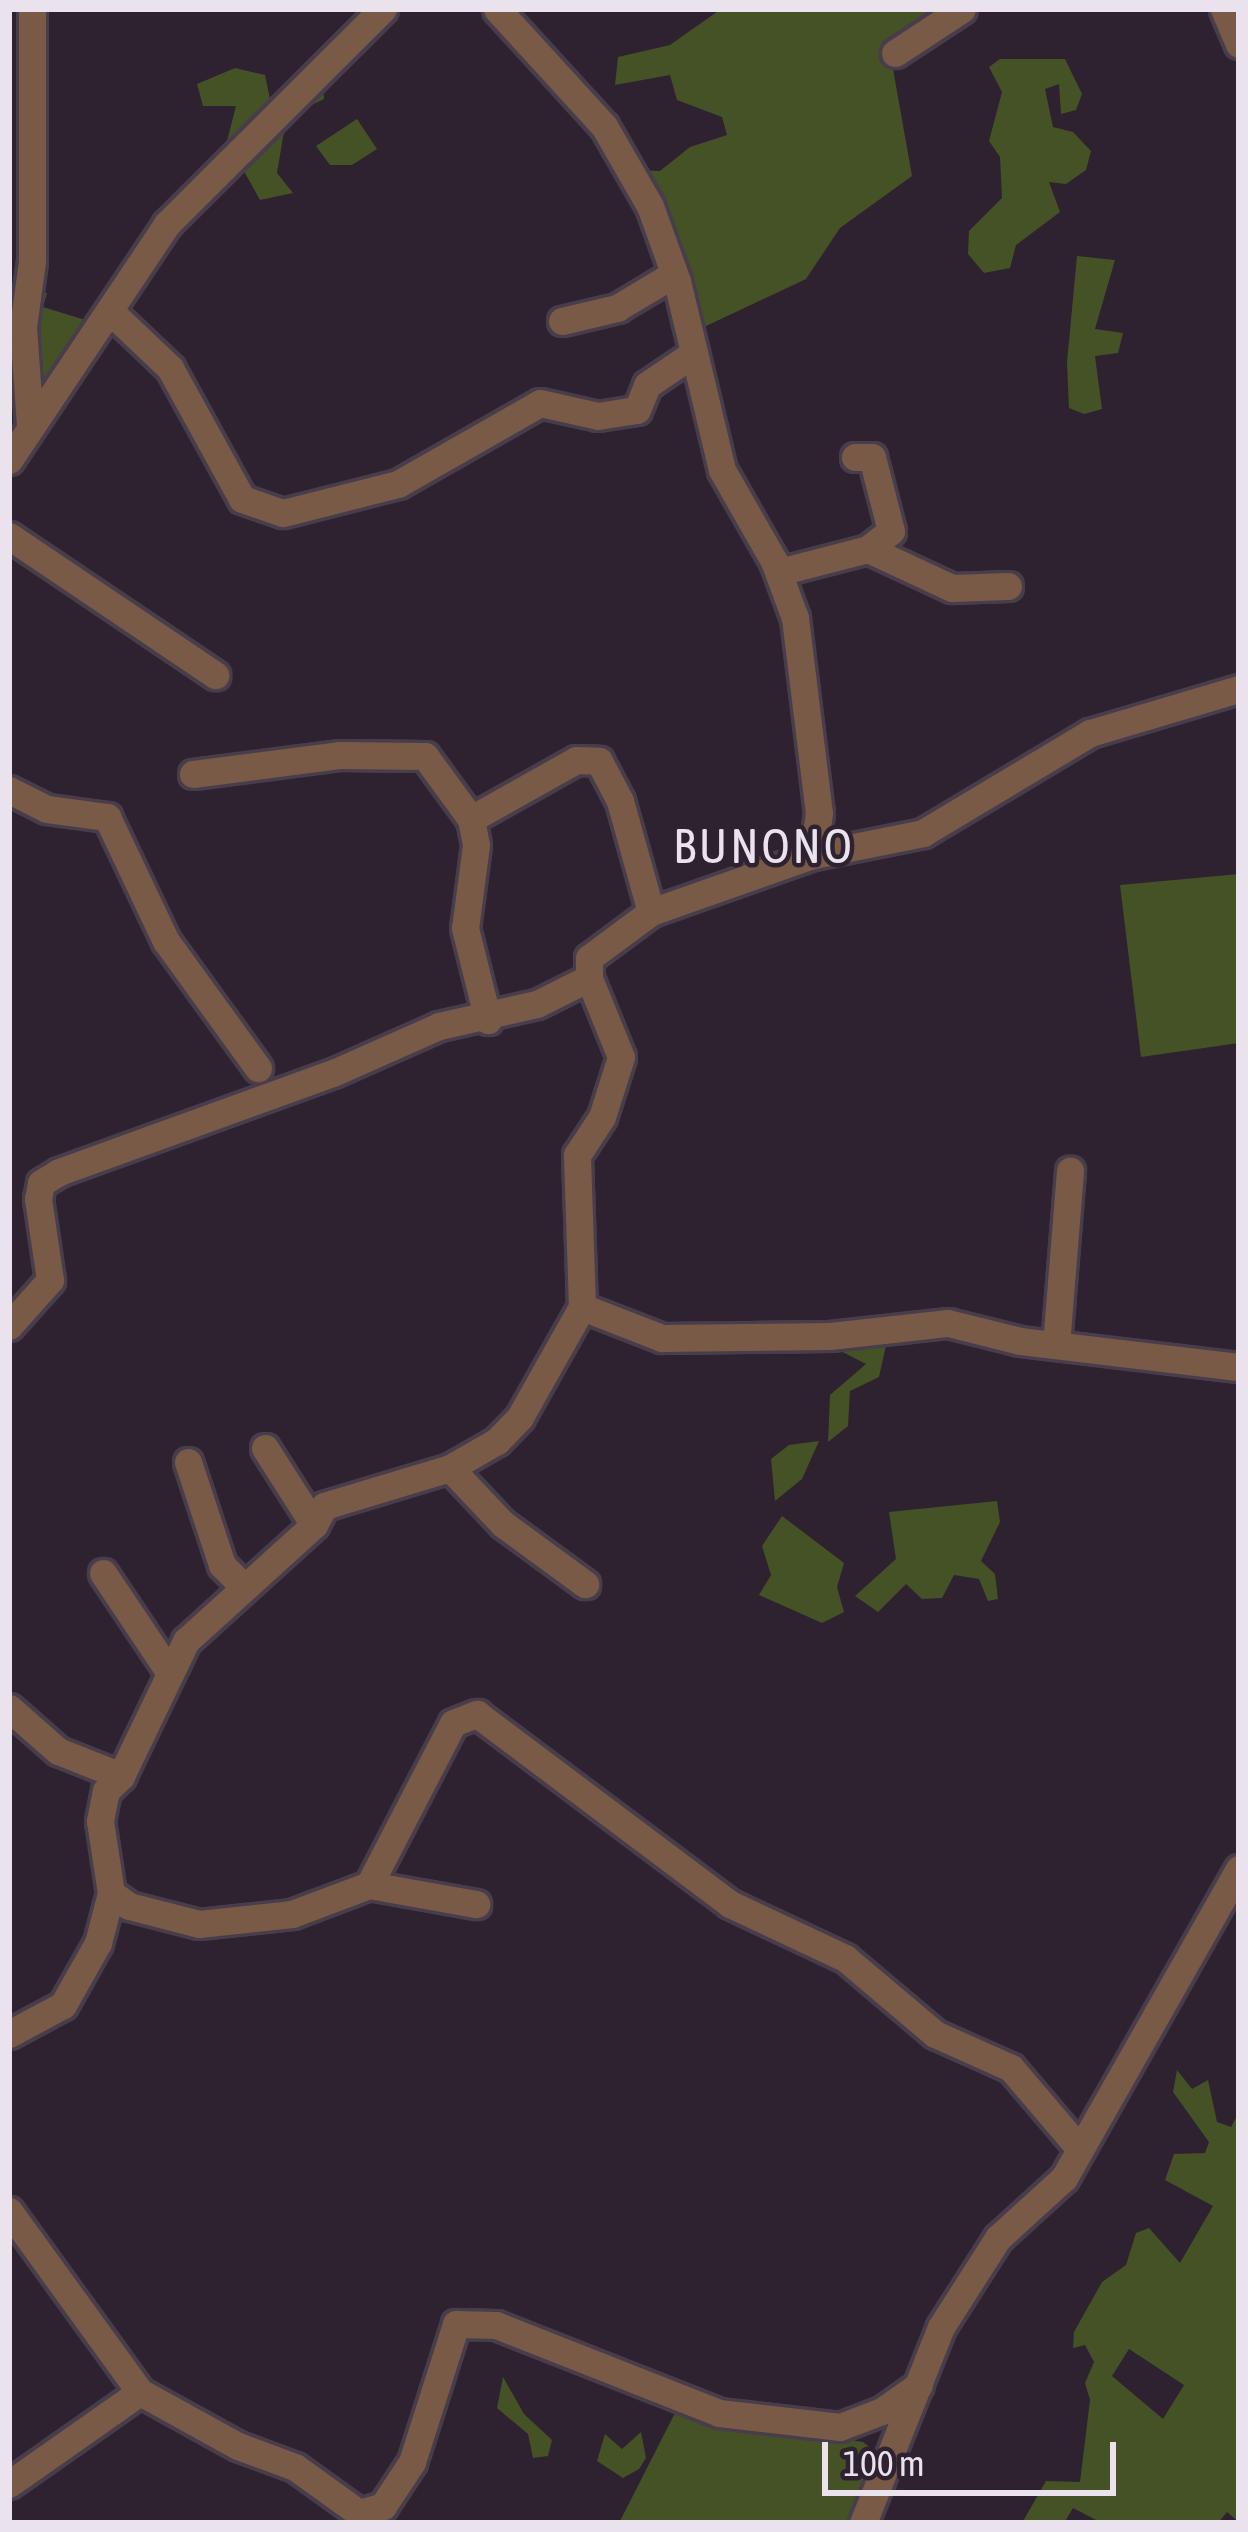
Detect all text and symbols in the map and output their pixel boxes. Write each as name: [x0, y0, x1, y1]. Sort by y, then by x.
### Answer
district label: BUNONO: [673, 817, 855, 875]
scale bar: [828, 2418, 1122, 2492]
text: 100 m: [843, 2442, 925, 2484]

